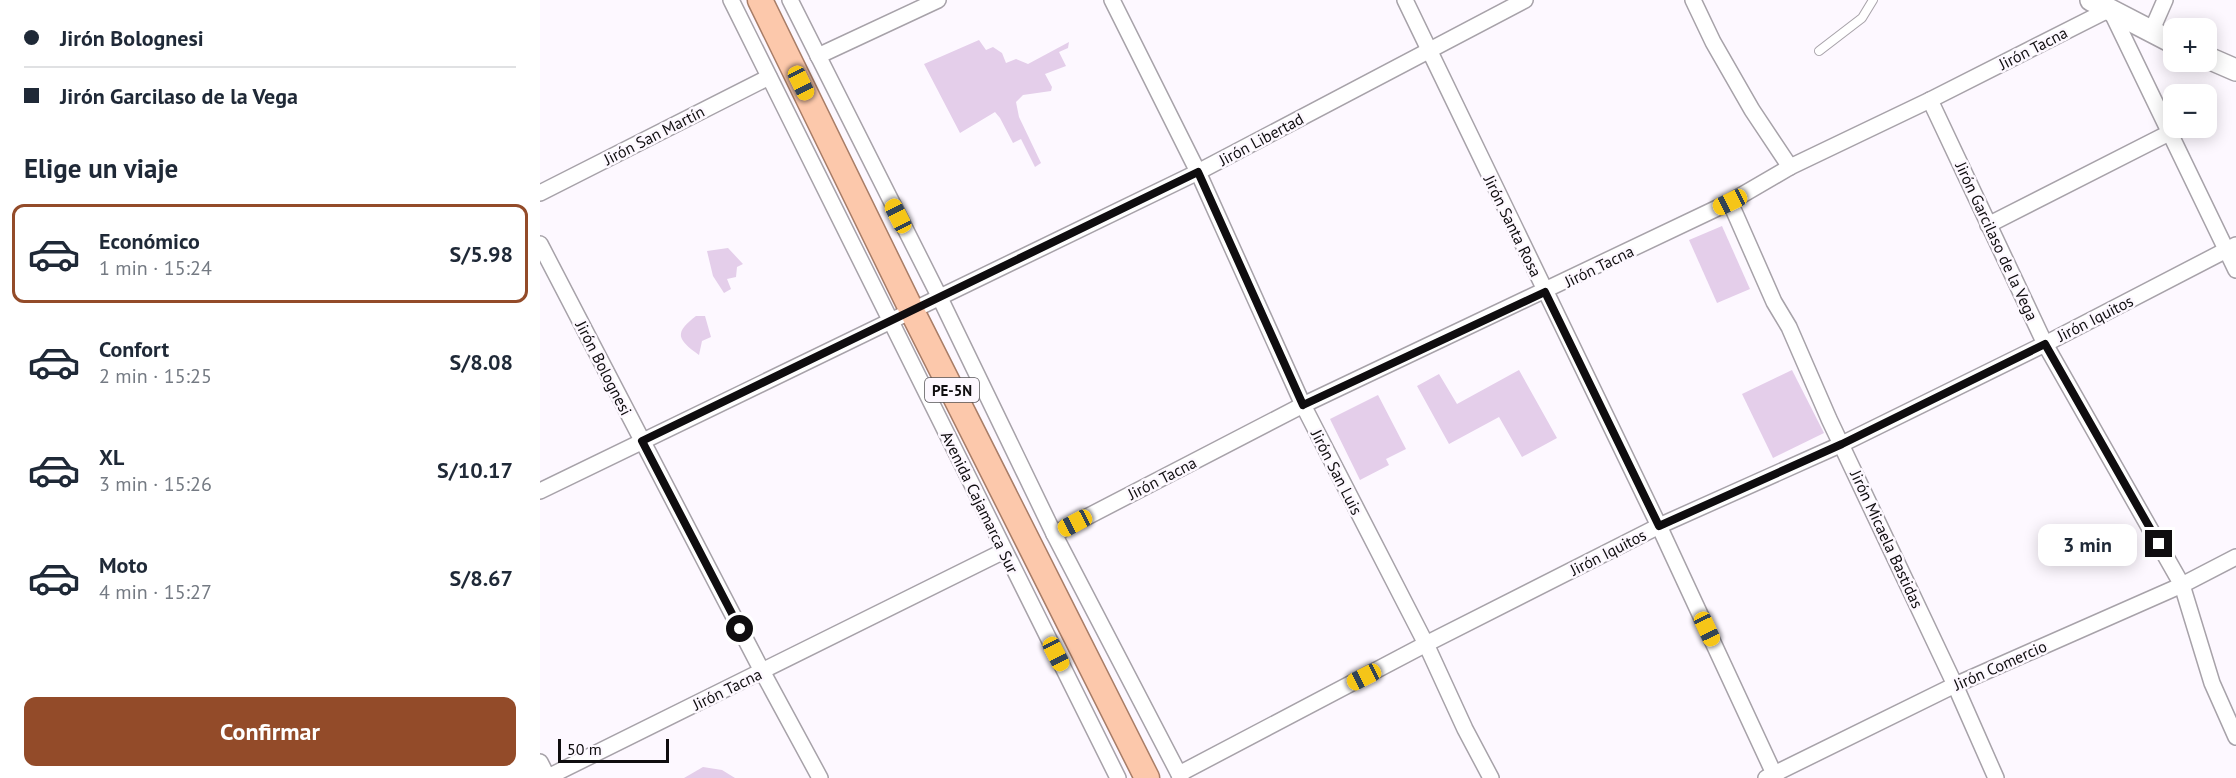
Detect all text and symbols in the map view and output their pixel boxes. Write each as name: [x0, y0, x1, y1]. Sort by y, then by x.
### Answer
map controls: [2163, 18, 2217, 138]
button: +: [2163, 18, 2217, 72]
street label: Jirón Tacna: [1994, 22, 2071, 74]
text: Jirón Bolognesi: [60, 24, 204, 52]
car: [785, 63, 817, 103]
text: Jirón Garcilaso de la Vega: [60, 82, 298, 110]
button: −: [2163, 84, 2217, 138]
street label: Jirón San Martín: [599, 101, 708, 169]
street label: Jirón Libertad: [1214, 108, 1307, 170]
text: Elige un viaje: [24, 151, 178, 185]
street label: Jirón Garcilaso de la Vega: [1951, 158, 2043, 324]
street label: Jirón Santa Rosa: [1479, 171, 1546, 280]
car: [1710, 186, 1750, 218]
car: [882, 196, 914, 236]
icon: car: [27, 227, 81, 281]
text: Económico: [99, 227, 200, 255]
text: S/5.98: [450, 240, 513, 268]
street label: Jirón Tacna: [1560, 241, 1637, 292]
text: 1 min · 15:24: [99, 255, 212, 281]
street label: Jirón Iquitos: [2053, 290, 2137, 346]
street label: Jirón Bolognesi: [571, 316, 636, 419]
icon: car: [27, 335, 81, 389]
text: Confort: [99, 335, 169, 363]
text: S/8.08: [450, 348, 513, 376]
text: 2 min · 15:25: [99, 363, 212, 389]
road number: PE-5N: [925, 378, 979, 402]
street label: Jirón San Luis: [1307, 425, 1367, 518]
street label: Avenida Cajamarca Sur: [937, 428, 1023, 577]
icon: car: [27, 443, 81, 497]
text: XL: [99, 443, 124, 471]
street label: Jirón Tacna: [1123, 452, 1200, 504]
text: S/10.17: [437, 456, 513, 484]
street label: Jirón Micaela Bastidas: [1846, 466, 1928, 611]
text: 3 min · 15:26: [99, 471, 212, 497]
car: [1055, 507, 1095, 539]
callout: 3 min: [2039, 523, 2138, 565]
street label: Jirón Iquitos: [1566, 524, 1650, 580]
route end: [2145, 530, 2172, 557]
text: 3 min: [2063, 532, 2112, 558]
icon: car: [27, 551, 81, 605]
text: Moto: [99, 551, 148, 579]
text: S/8.67: [450, 564, 513, 592]
text: 4 min · 15:27: [99, 579, 212, 605]
car: [1691, 609, 1723, 649]
route start: [726, 615, 753, 642]
car: [1040, 634, 1072, 674]
street label: Jirón Comercio: [1949, 636, 2050, 695]
car: [1344, 661, 1384, 693]
street label: Jirón Tacna: [688, 664, 765, 715]
button: Confirmar: [24, 697, 516, 766]
scale bar: [558, 736, 669, 764]
text: 50 m: [567, 739, 602, 759]

